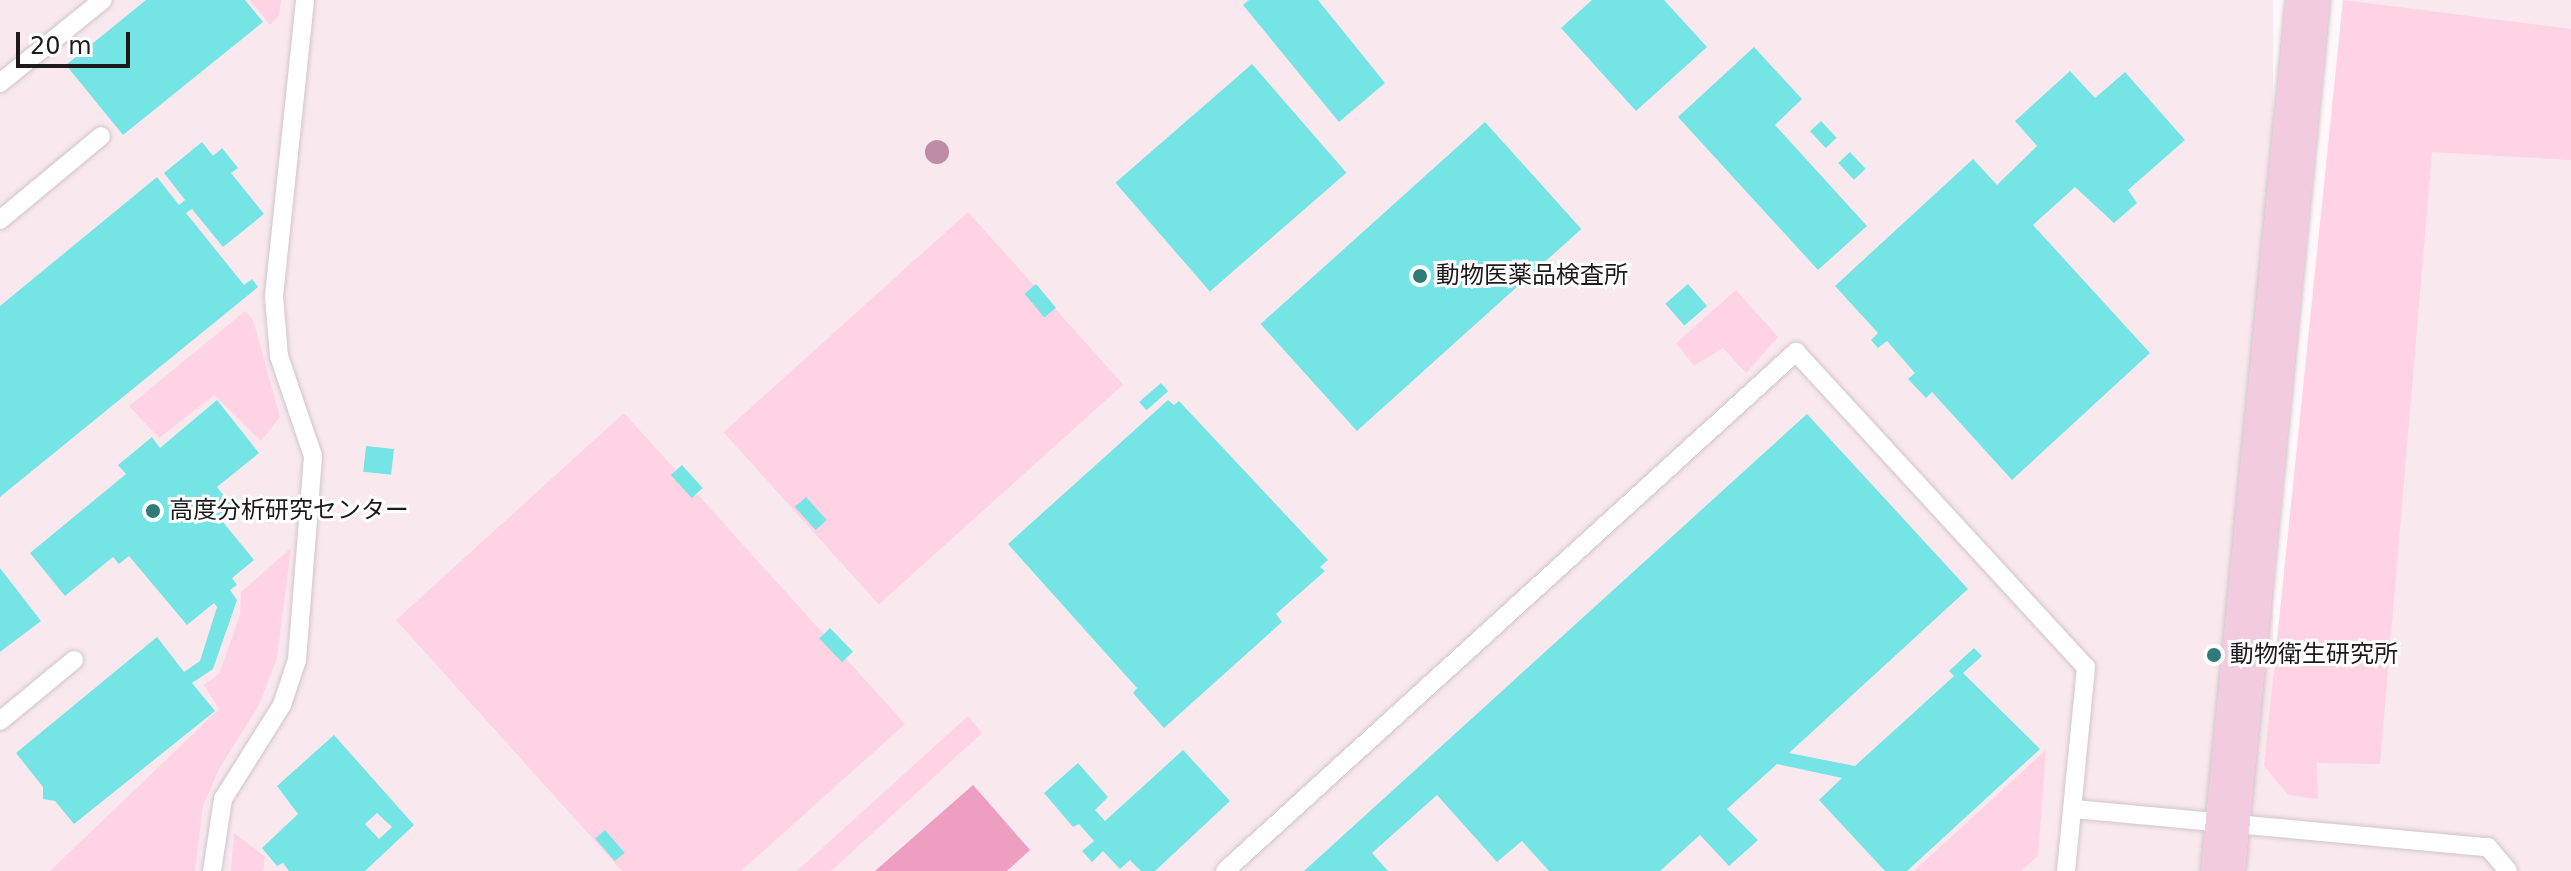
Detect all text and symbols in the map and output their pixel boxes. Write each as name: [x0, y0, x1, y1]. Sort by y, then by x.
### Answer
scale bar: [20, 16, 134, 66]
text: 20 m: [30, 32, 92, 60]
place label: 動物医薬品検査所: [1436, 262, 1628, 290]
marker: 動物医薬品検査所: [1411, 267, 1429, 285]
place label: 高度分析研究センター: [169, 497, 409, 525]
marker: 高度分析研究センター: [144, 502, 162, 520]
place label: 動物衛生研究所: [2230, 641, 2398, 669]
marker: 動物衛生研究所: [2205, 646, 2223, 664]

